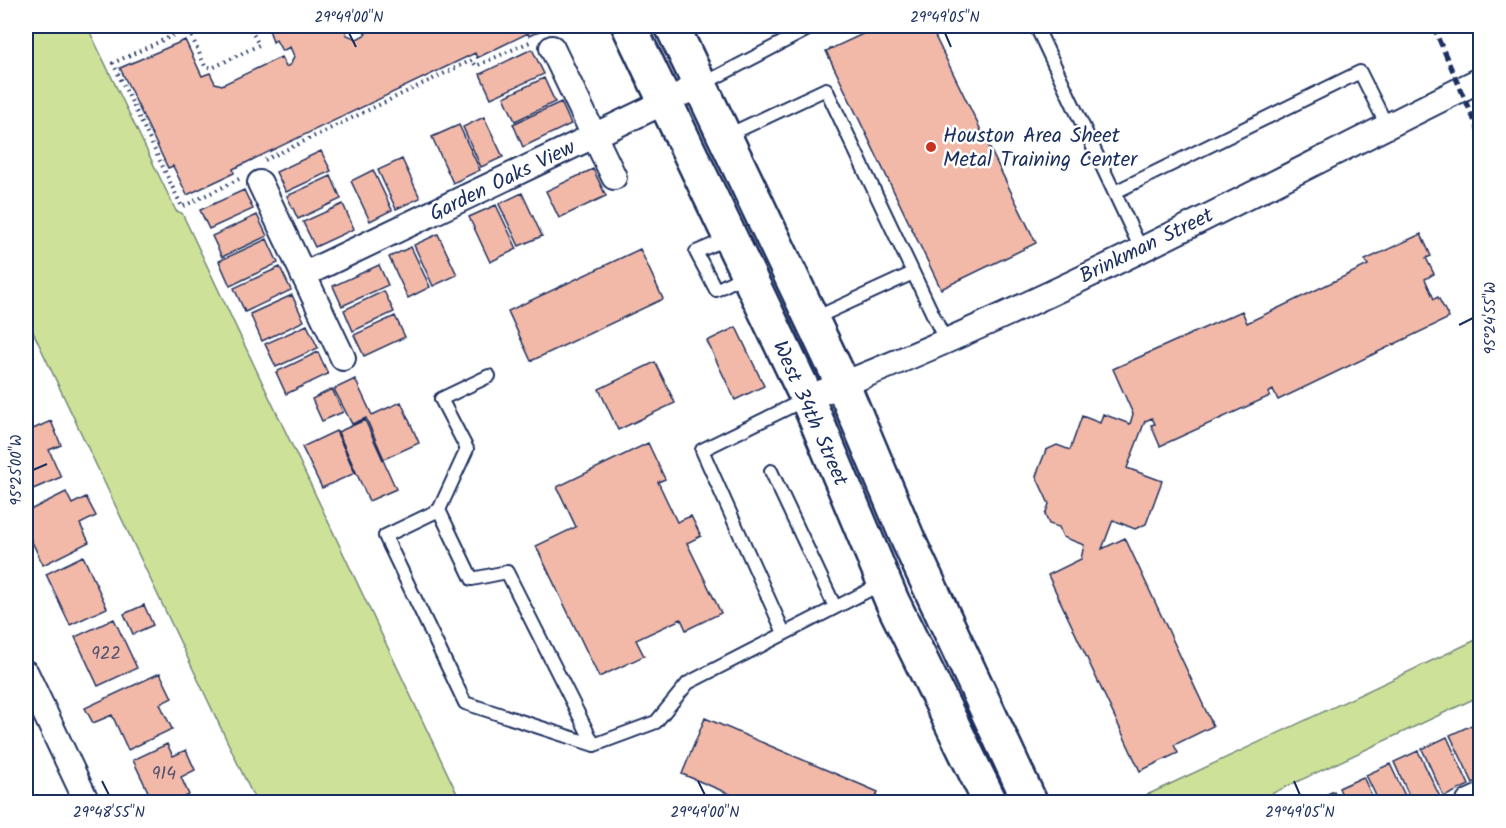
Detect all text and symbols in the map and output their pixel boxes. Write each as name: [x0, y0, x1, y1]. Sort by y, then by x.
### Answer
text: 29°49'00"N: [314, 6, 384, 30]
text: 29°49'05"N: [910, 6, 980, 30]
place label: Houston Area Sheet Metal Training Center: [943, 120, 1138, 177]
street label: Garden Oaks View: [424, 131, 582, 231]
marker: Houston Area Sheet Metal Training Center: [924, 140, 938, 154]
street label: Brinkman Street: [1074, 199, 1220, 293]
text: 95°24'55"W: [1479, 282, 1503, 354]
street label: West 34th Street: [763, 336, 857, 492]
text: 95°25'00"W: [5, 434, 29, 506]
house number: 922: [91, 640, 121, 669]
house number: 914: [152, 760, 176, 789]
text: 29°48'55"N: [73, 801, 145, 825]
text: 29°49'00"N: [670, 801, 740, 825]
text: 29°49'05"N: [1265, 801, 1335, 825]

